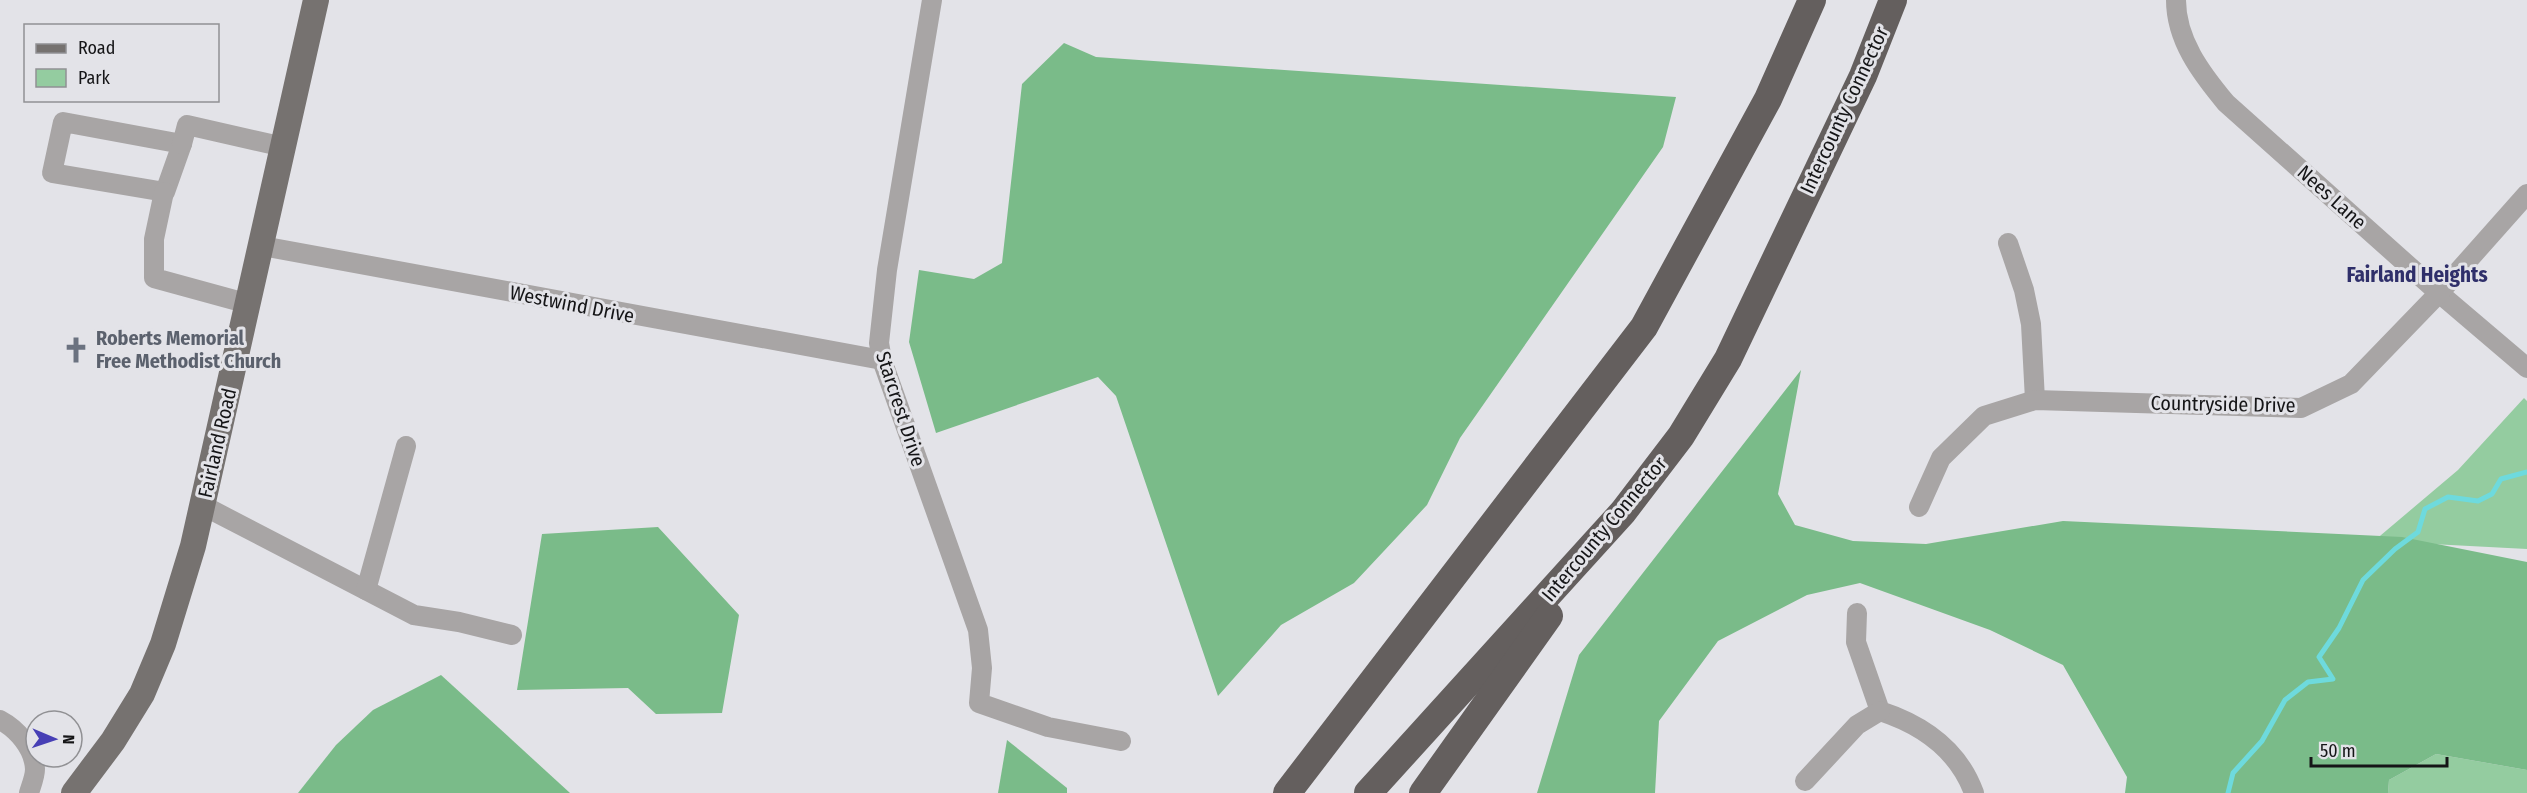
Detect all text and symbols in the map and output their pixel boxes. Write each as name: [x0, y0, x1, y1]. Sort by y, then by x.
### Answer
street label: Intercounty Connector: [1795, 23, 1893, 197]
legend: [24, 24, 219, 102]
text: Road: [78, 37, 115, 59]
text: Park: [78, 67, 111, 89]
street label: Nees Lane: [2293, 160, 2371, 234]
district label: Fairland Heights: [2346, 262, 2488, 288]
street label: Westwind Drive: [508, 280, 636, 328]
place label: Roberts Memorial Free Methodist Church: [96, 326, 281, 373]
church icon: Roberts Memorial Free Methodist Church: [61, 335, 91, 365]
street label: Starcrest Drive: [871, 348, 931, 470]
street label: Fairland Road: [193, 386, 241, 500]
street label: Countryside Drive: [2150, 391, 2296, 417]
street label: Intercounty Connector: [1536, 452, 1672, 606]
north arrow: [24, 709, 84, 769]
scale bar: [2311, 730, 2448, 768]
text: N: [59, 734, 78, 745]
text: 50 m: [2320, 740, 2356, 762]

